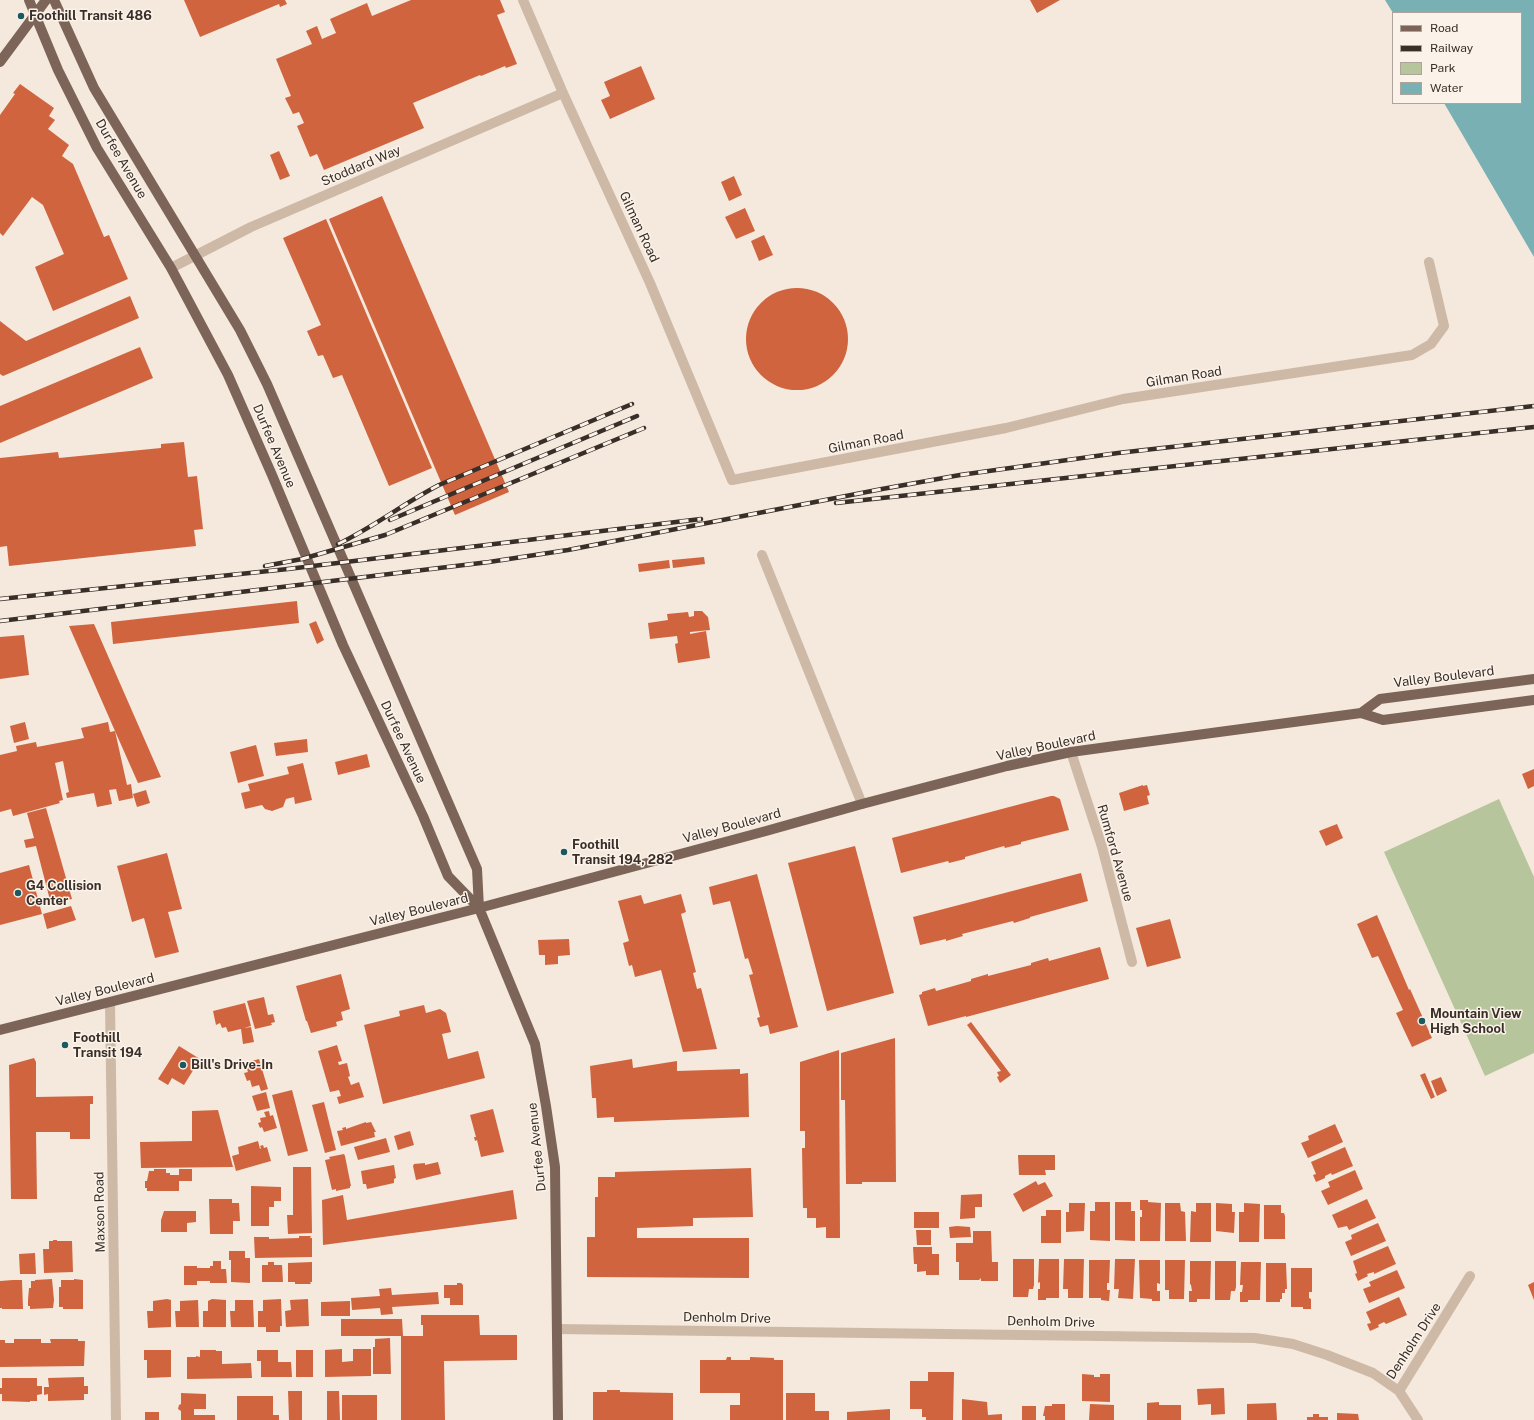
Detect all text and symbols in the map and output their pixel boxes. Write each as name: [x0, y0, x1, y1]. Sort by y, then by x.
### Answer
place label: Foothill Transit 486: [29, 8, 152, 24]
marker: Foothill Transit 486: [16, 11, 26, 21]
legend: [1392, 12, 1522, 104]
text: Road: [1430, 21, 1458, 35]
text: Railway: [1430, 41, 1473, 55]
text: Park: [1430, 61, 1456, 75]
text: Water: [1430, 81, 1463, 95]
street label: Durfee Avenue: [92, 116, 150, 202]
street label: Stoddard Way: [319, 142, 403, 190]
street label: Gilman Road: [616, 189, 662, 265]
street label: Gilman Road: [1145, 363, 1223, 391]
street label: Durfee Avenue: [249, 402, 299, 490]
street label: Gilman Road: [827, 427, 905, 457]
street label: Valley Boulevard: [1393, 663, 1495, 691]
street label: Durfee Avenue: [377, 698, 429, 786]
street label: Valley Boulevard: [995, 728, 1097, 764]
street label: Rumford Avenue: [1094, 803, 1136, 903]
street label: Valley Boulevard: [681, 805, 783, 847]
place label: Foothill Transit 194, 282: [572, 837, 673, 868]
marker: Foothill Transit 194, 282: [559, 847, 569, 857]
place label: G4 Collision Center: [26, 878, 101, 909]
marker: G4 Collision Center: [13, 888, 23, 898]
street label: Valley Boulevard: [368, 890, 470, 930]
street label: Valley Boulevard: [54, 970, 156, 1010]
place label: Mountain View High School: [1430, 1006, 1522, 1037]
marker: Mountain View High School: [1417, 1016, 1427, 1026]
place label: Foothill Transit 194: [73, 1030, 142, 1061]
marker: Foothill Transit 194: [60, 1040, 70, 1050]
place label: Bill's Drive-In: [191, 1057, 273, 1073]
marker: Bill's Drive-In: [178, 1060, 188, 1070]
street label: Durfee Avenue: [525, 1102, 549, 1192]
street label: Maxson Road: [91, 1171, 109, 1253]
street label: Denholm Drive: [1383, 1300, 1445, 1382]
street label: Denholm Drive: [683, 1309, 771, 1327]
street label: Denholm Drive: [1007, 1313, 1095, 1331]

